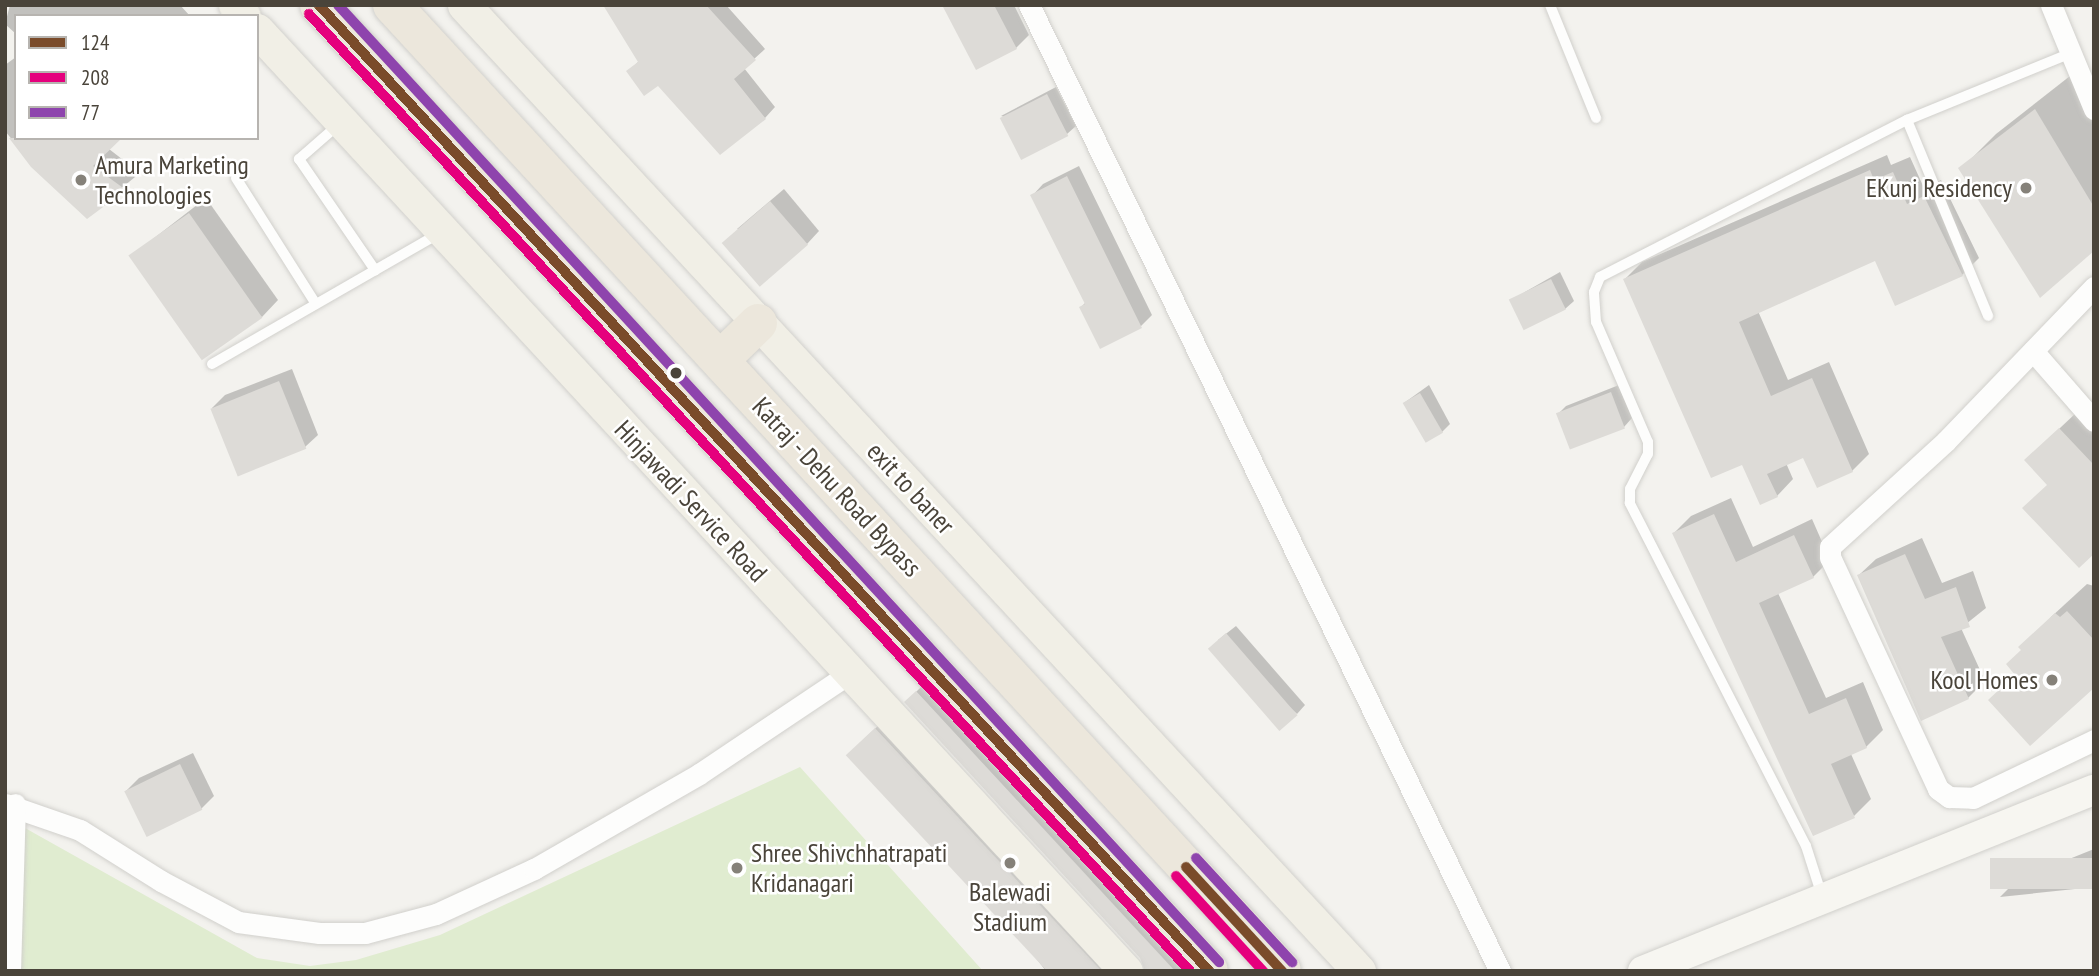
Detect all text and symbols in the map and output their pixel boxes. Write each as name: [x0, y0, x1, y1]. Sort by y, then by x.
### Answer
legend: [14, 14, 259, 140]
text: 124: [81, 29, 109, 56]
text: 208: [81, 64, 109, 91]
text: 77: [81, 99, 100, 126]
place label: Amura Marketing Technologies: [95, 149, 249, 210]
marker: Amura Marketing Technologies: [73, 172, 89, 188]
place label: EKunj Residency: [1866, 172, 2012, 204]
marker: EKunj Residency: [2018, 180, 2034, 196]
unlabelled marker: [669, 366, 683, 380]
street label: Katraj - Dehu Road Bypass: [745, 390, 929, 584]
street label: Hinjawadi Service Road: [608, 414, 774, 588]
street label: exit to baner: [861, 436, 961, 540]
place label: Kool Homes: [1931, 664, 2038, 696]
marker: Kool Homes: [2044, 672, 2060, 688]
place label: Shree Shivchhatrapati Kridanagari: [751, 837, 947, 898]
marker: Balewadi Stadium: [1000, 853, 1020, 873]
marker: Shree Shivchhatrapati Kridanagari: [729, 860, 745, 876]
place label: Balewadi Stadium: [969, 876, 1051, 938]

